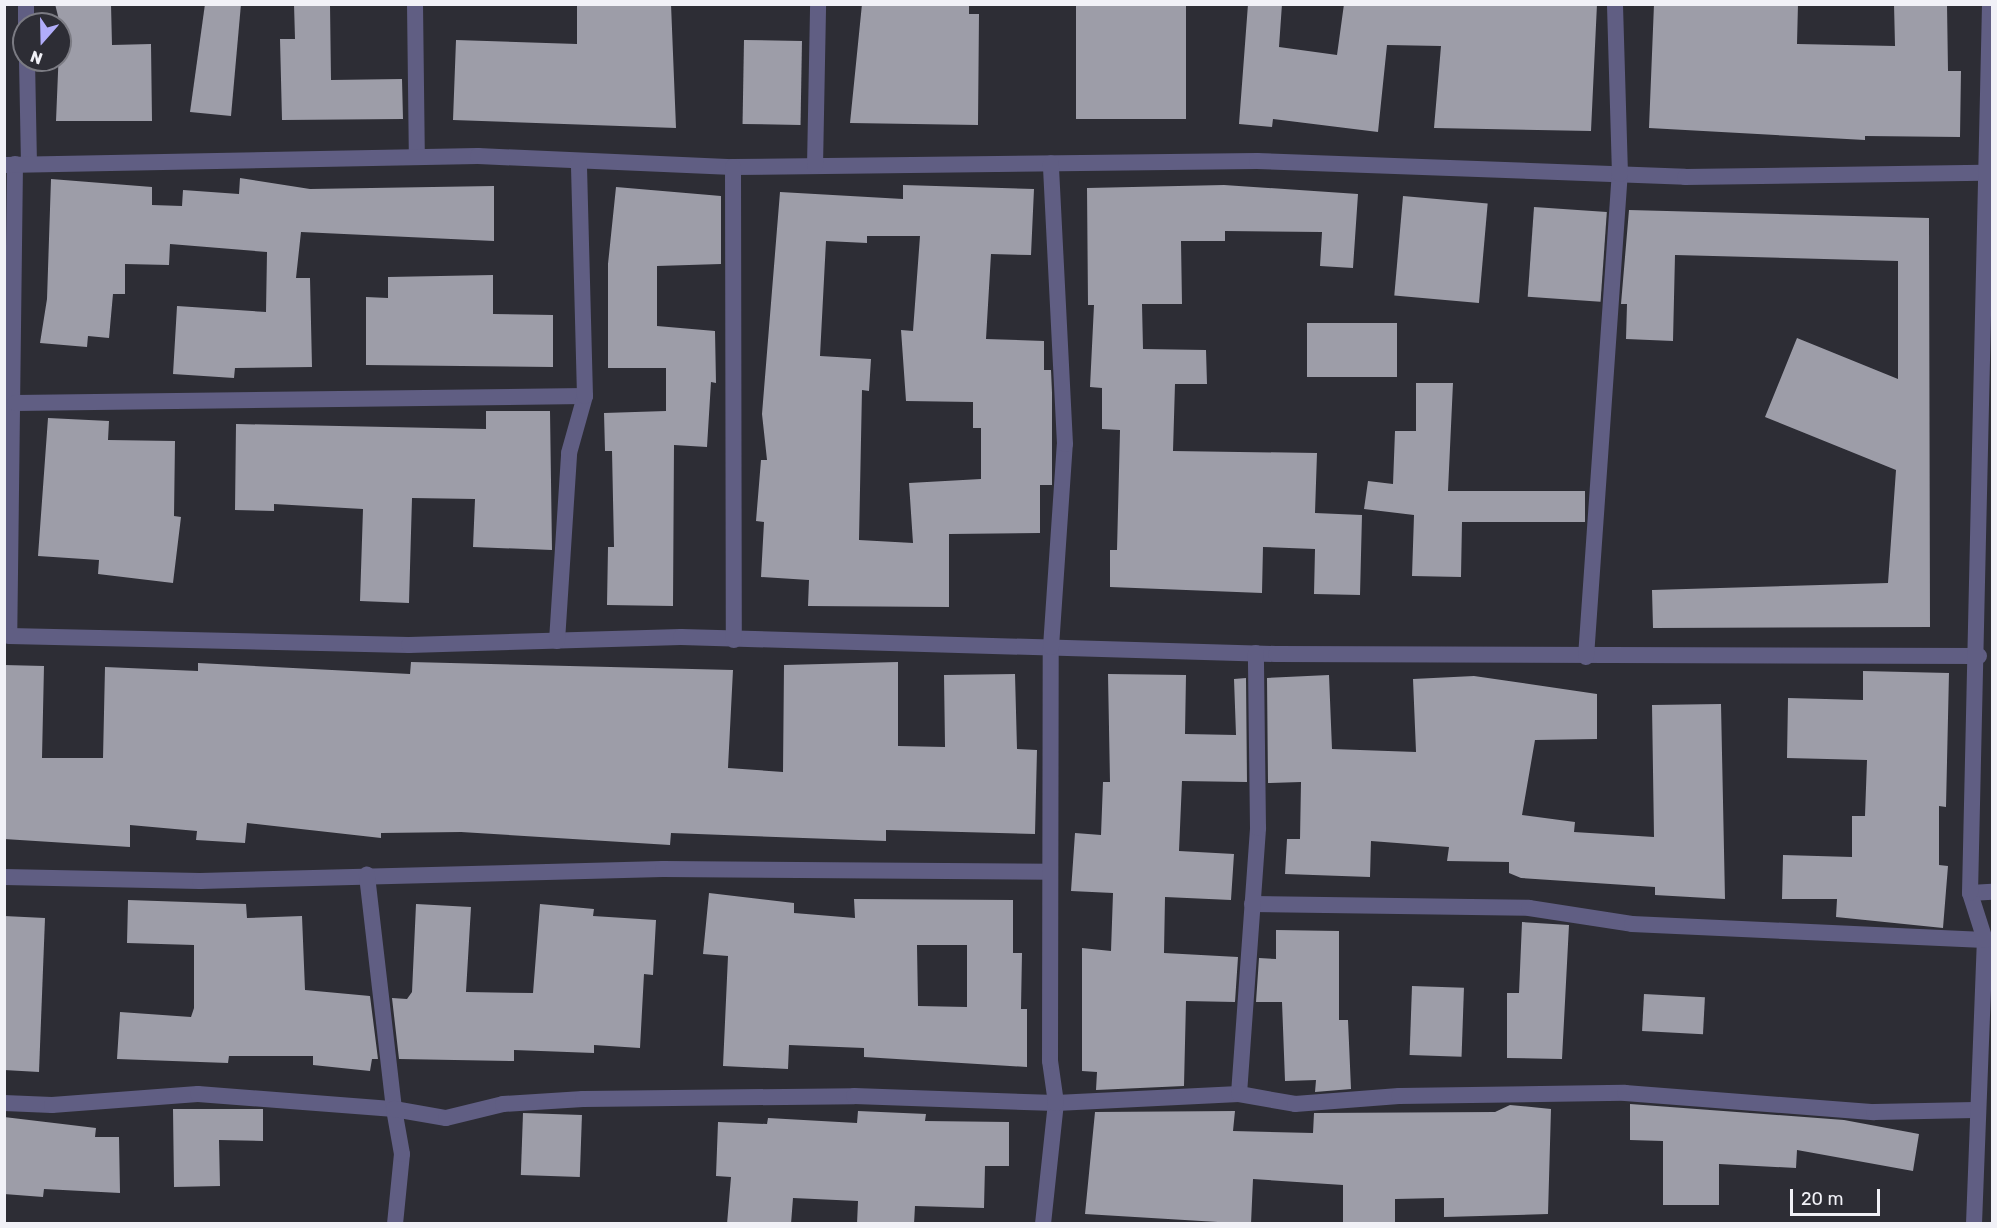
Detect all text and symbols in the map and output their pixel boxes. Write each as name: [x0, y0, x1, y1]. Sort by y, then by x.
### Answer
north arrow: [12, 12, 72, 72]
text: N: [28, 47, 45, 68]
scale bar: [1793, 1177, 1883, 1215]
text: 20 m: [1801, 1188, 1843, 1210]

